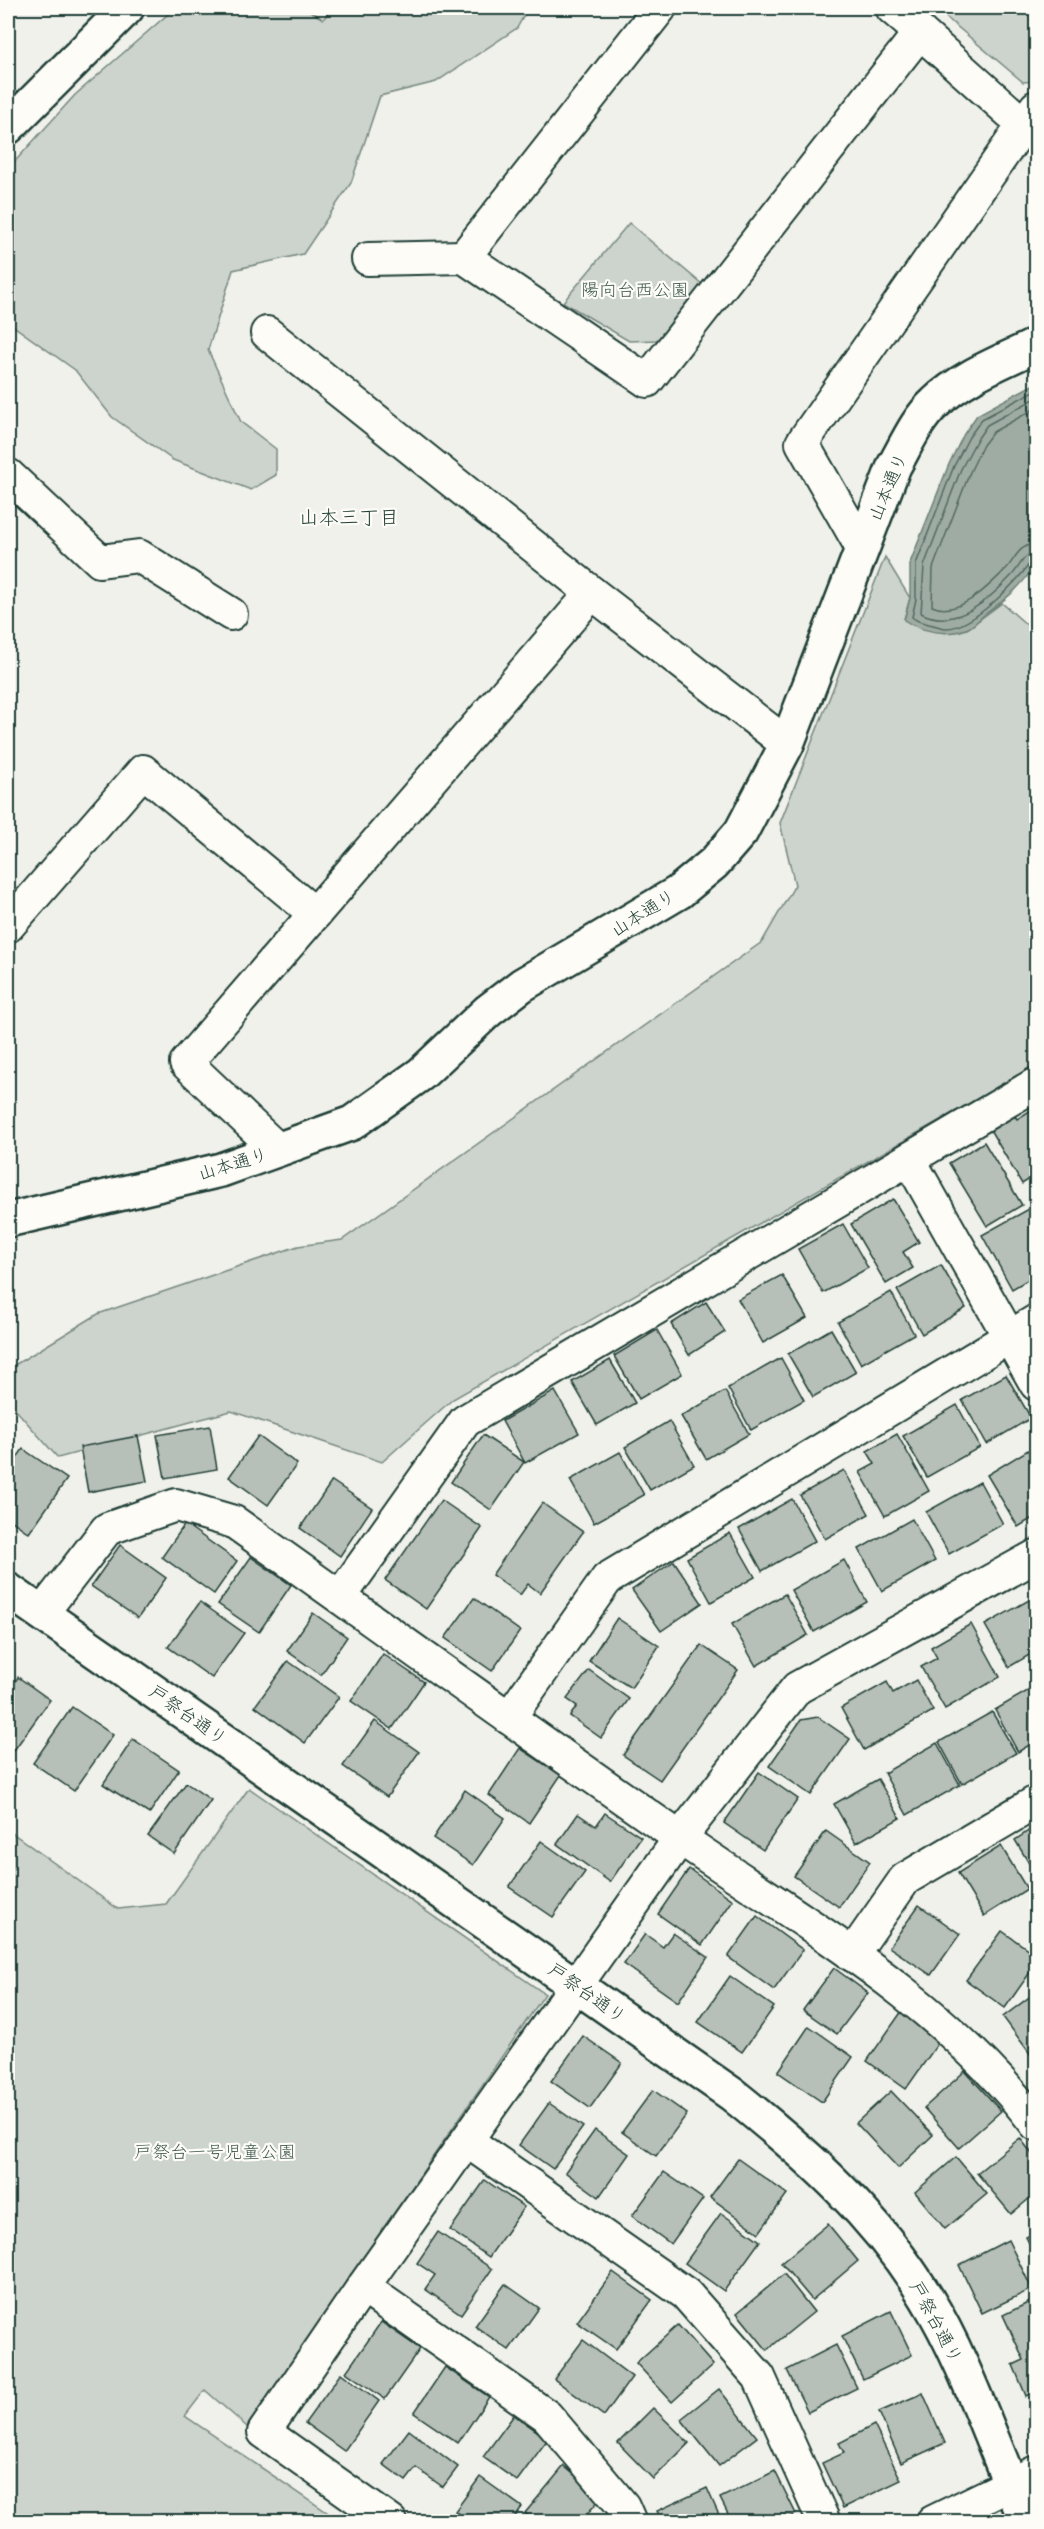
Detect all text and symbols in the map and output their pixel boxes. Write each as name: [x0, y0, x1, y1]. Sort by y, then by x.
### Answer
park label: 陽向台西公園: [581, 279, 689, 301]
street label: 山本通り: [864, 450, 912, 524]
district label: 山本三丁目: [299, 505, 399, 529]
street label: 山本通り: [607, 885, 679, 941]
street label: 山本通り: [195, 1143, 271, 1185]
street label: 戸祭台通り: [145, 1680, 231, 1750]
street label: 戸祭台通り: [544, 1958, 630, 2028]
park label: 戸祭台一号児童公園: [134, 2141, 296, 2163]
street label: 戸祭台通り: [905, 2277, 967, 2367]

